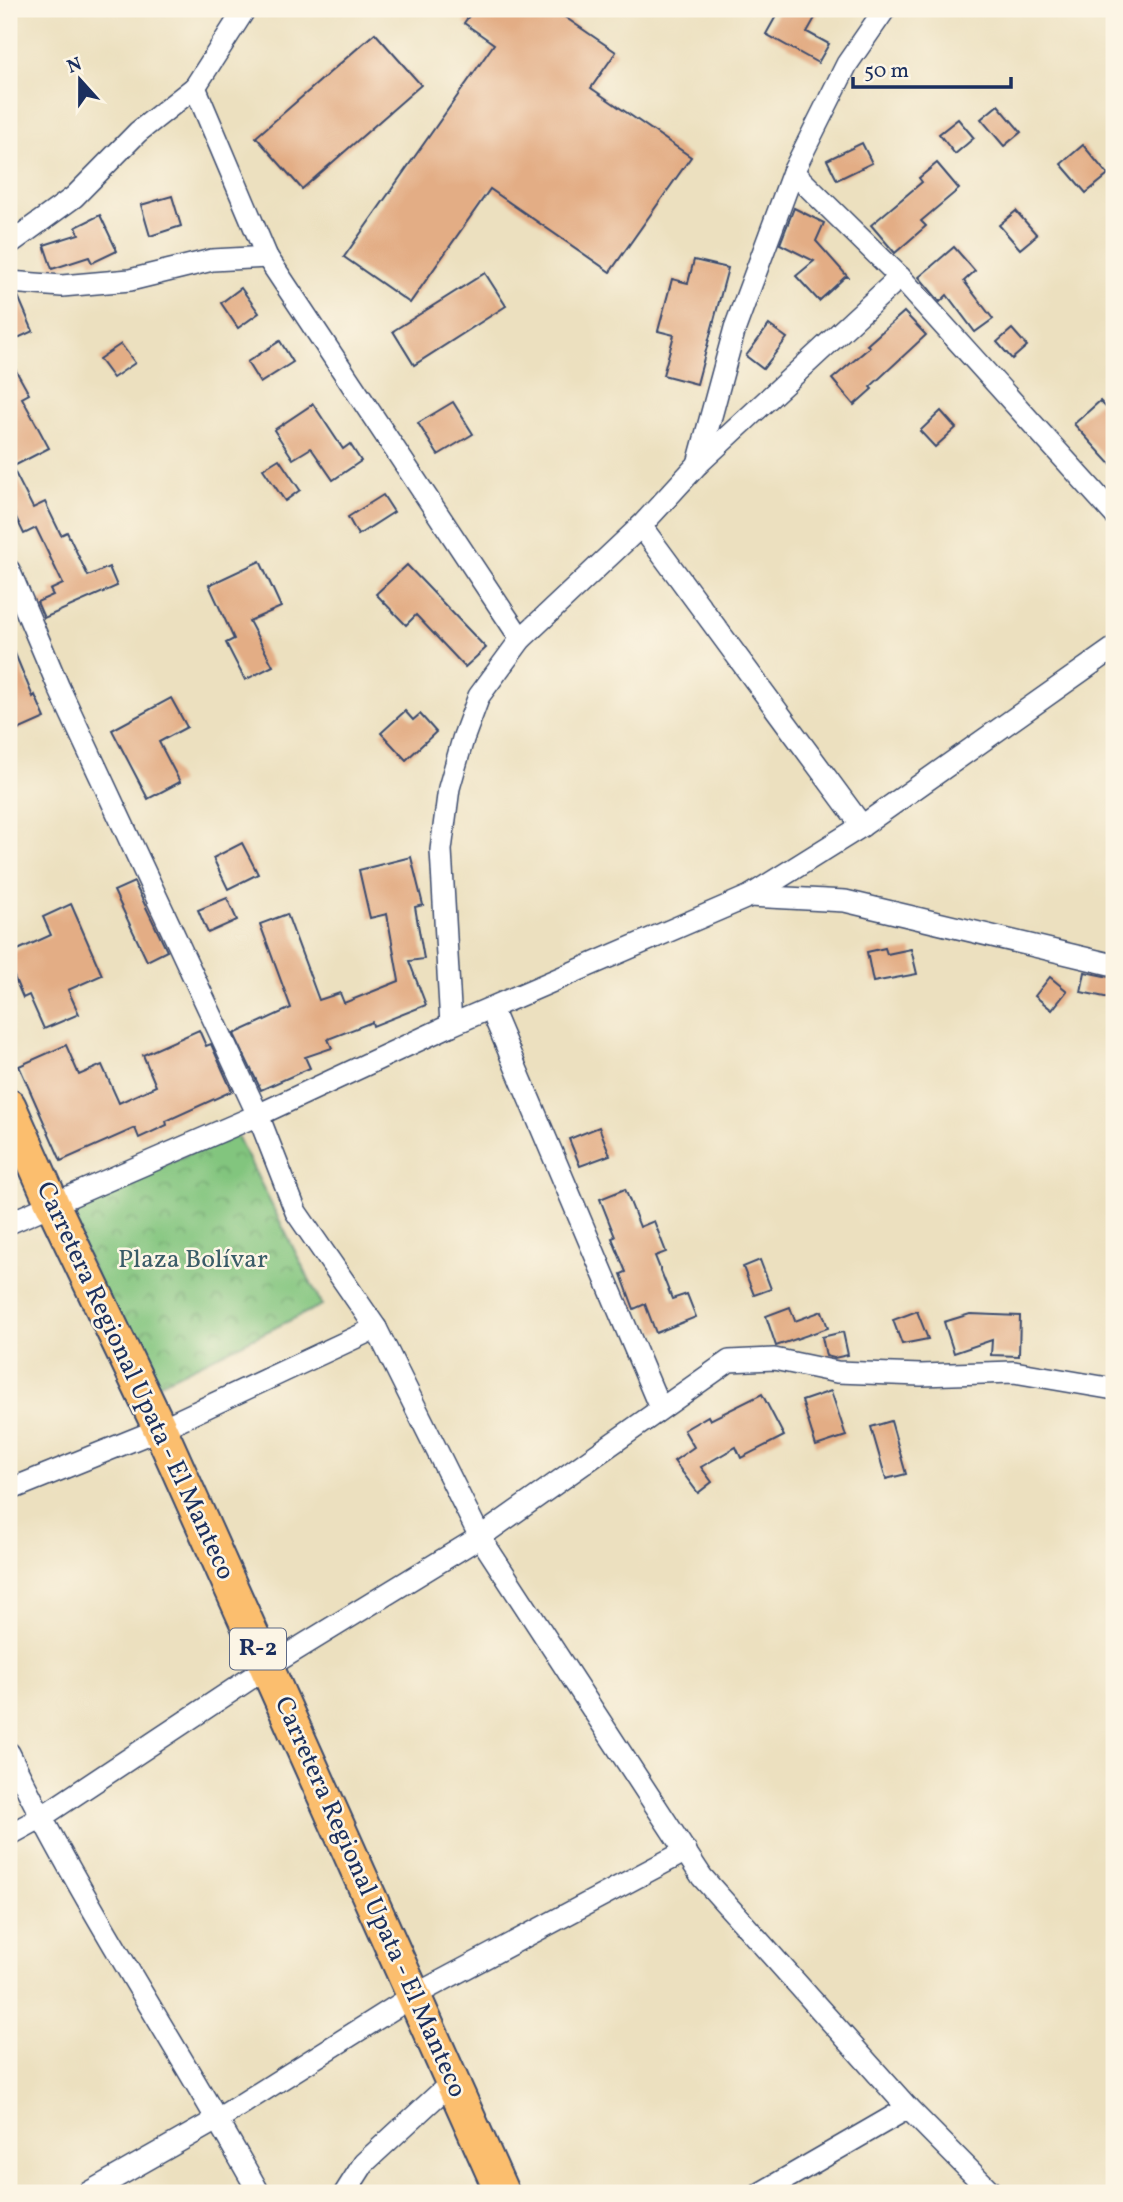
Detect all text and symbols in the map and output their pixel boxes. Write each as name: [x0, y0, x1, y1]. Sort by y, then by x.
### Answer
north arrow: [46, 46, 116, 116]
scale bar: [853, 46, 1011, 90]
text: N: [64, 51, 86, 81]
text: 50 m: [864, 57, 909, 86]
street label: Carretera Regional Upata - El Manteco: [27, 1176, 243, 1586]
park label: Plaza Bolívar: [118, 1242, 268, 1278]
road number: R-2: [230, 1629, 286, 1670]
street label: Carretera Regional Upata - El Manteco: [265, 1691, 475, 2103]

